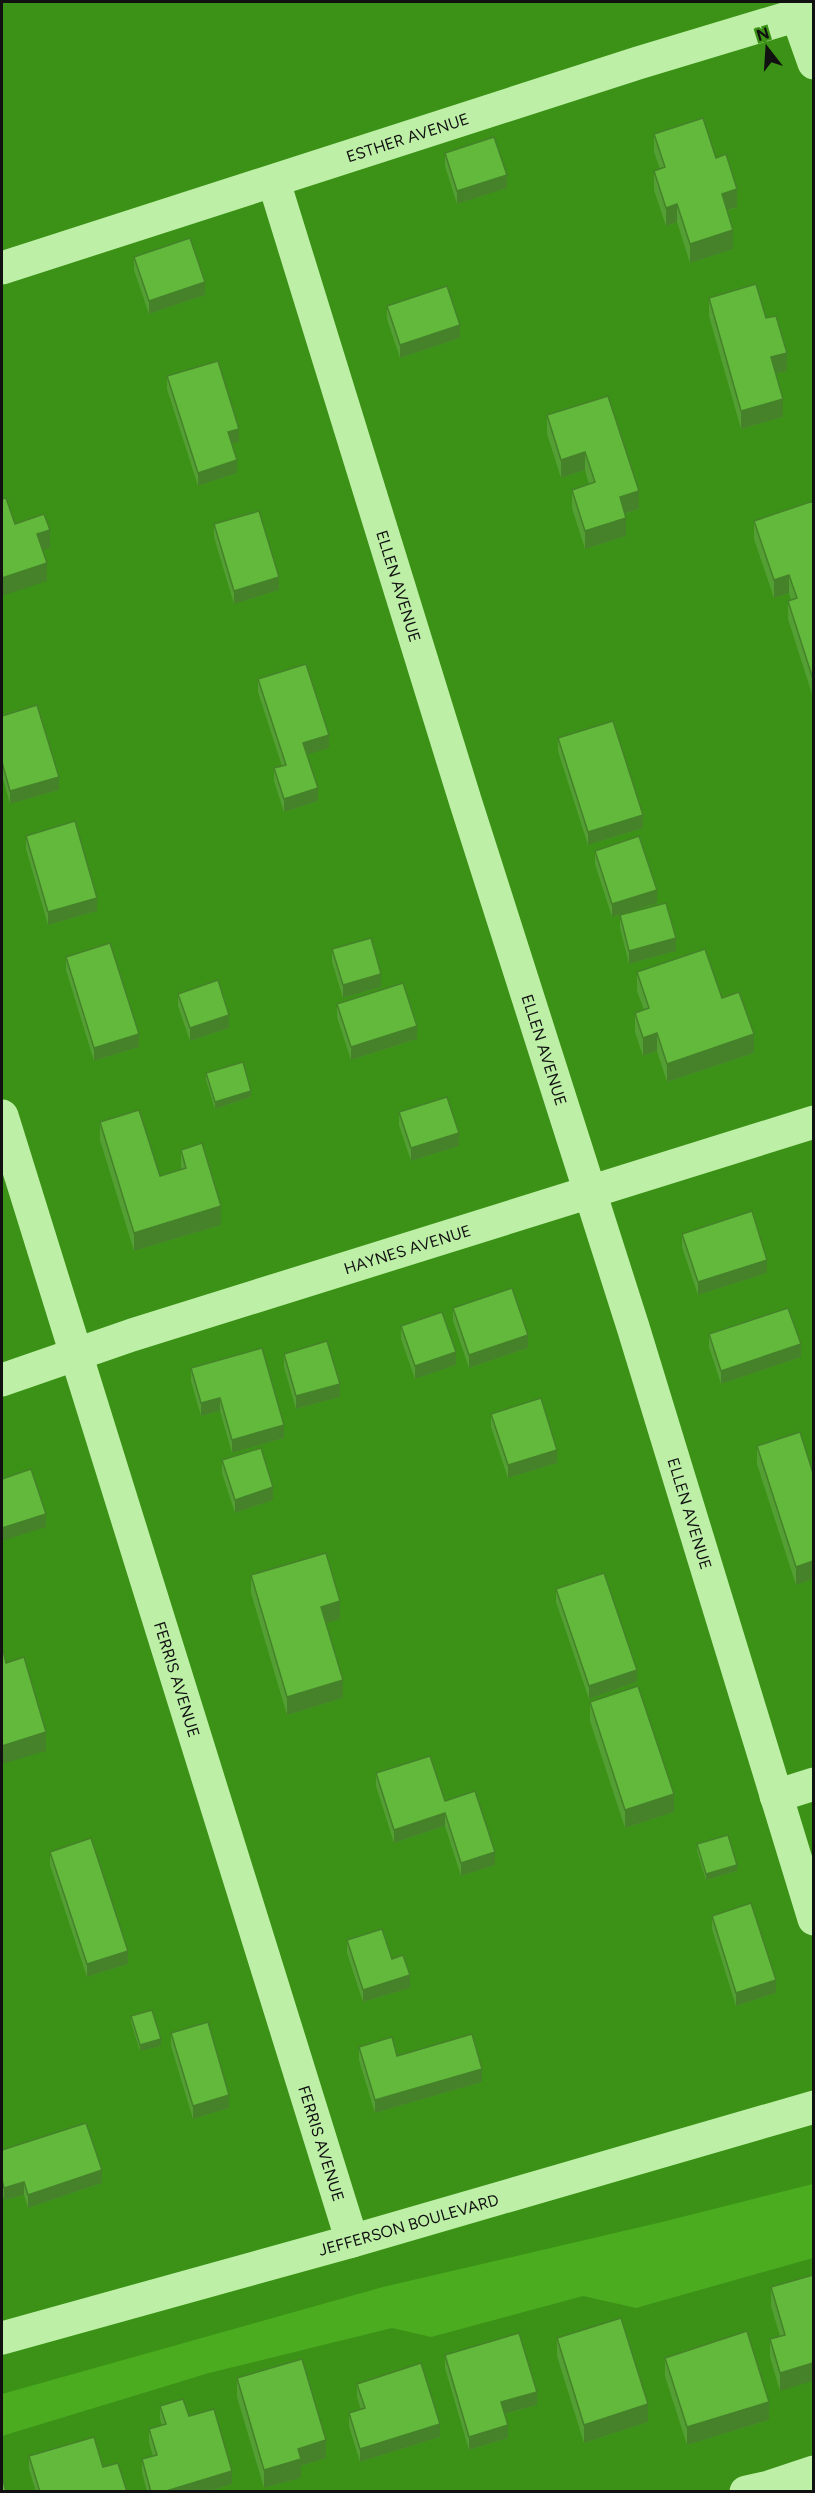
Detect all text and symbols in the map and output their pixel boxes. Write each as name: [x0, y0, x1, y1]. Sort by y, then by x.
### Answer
north arrow: [737, 18, 797, 78]
text: N: [754, 23, 771, 45]
street label: ESTHER AVENUE: [344, 109, 471, 166]
street label: ELLEN AVENUE: [372, 528, 425, 644]
street label: ELLEN AVENUE: [517, 992, 571, 1108]
street label: HAYNES AVENUE: [342, 1221, 473, 1278]
street label: ELLEN AVENUE: [664, 1455, 716, 1572]
street label: FERRIS AVENUE: [150, 1619, 204, 1740]
street label: FERRIS AVENUE: [294, 2083, 348, 2204]
street label: JEFFERSON BOULEVARD: [316, 2190, 501, 2260]

